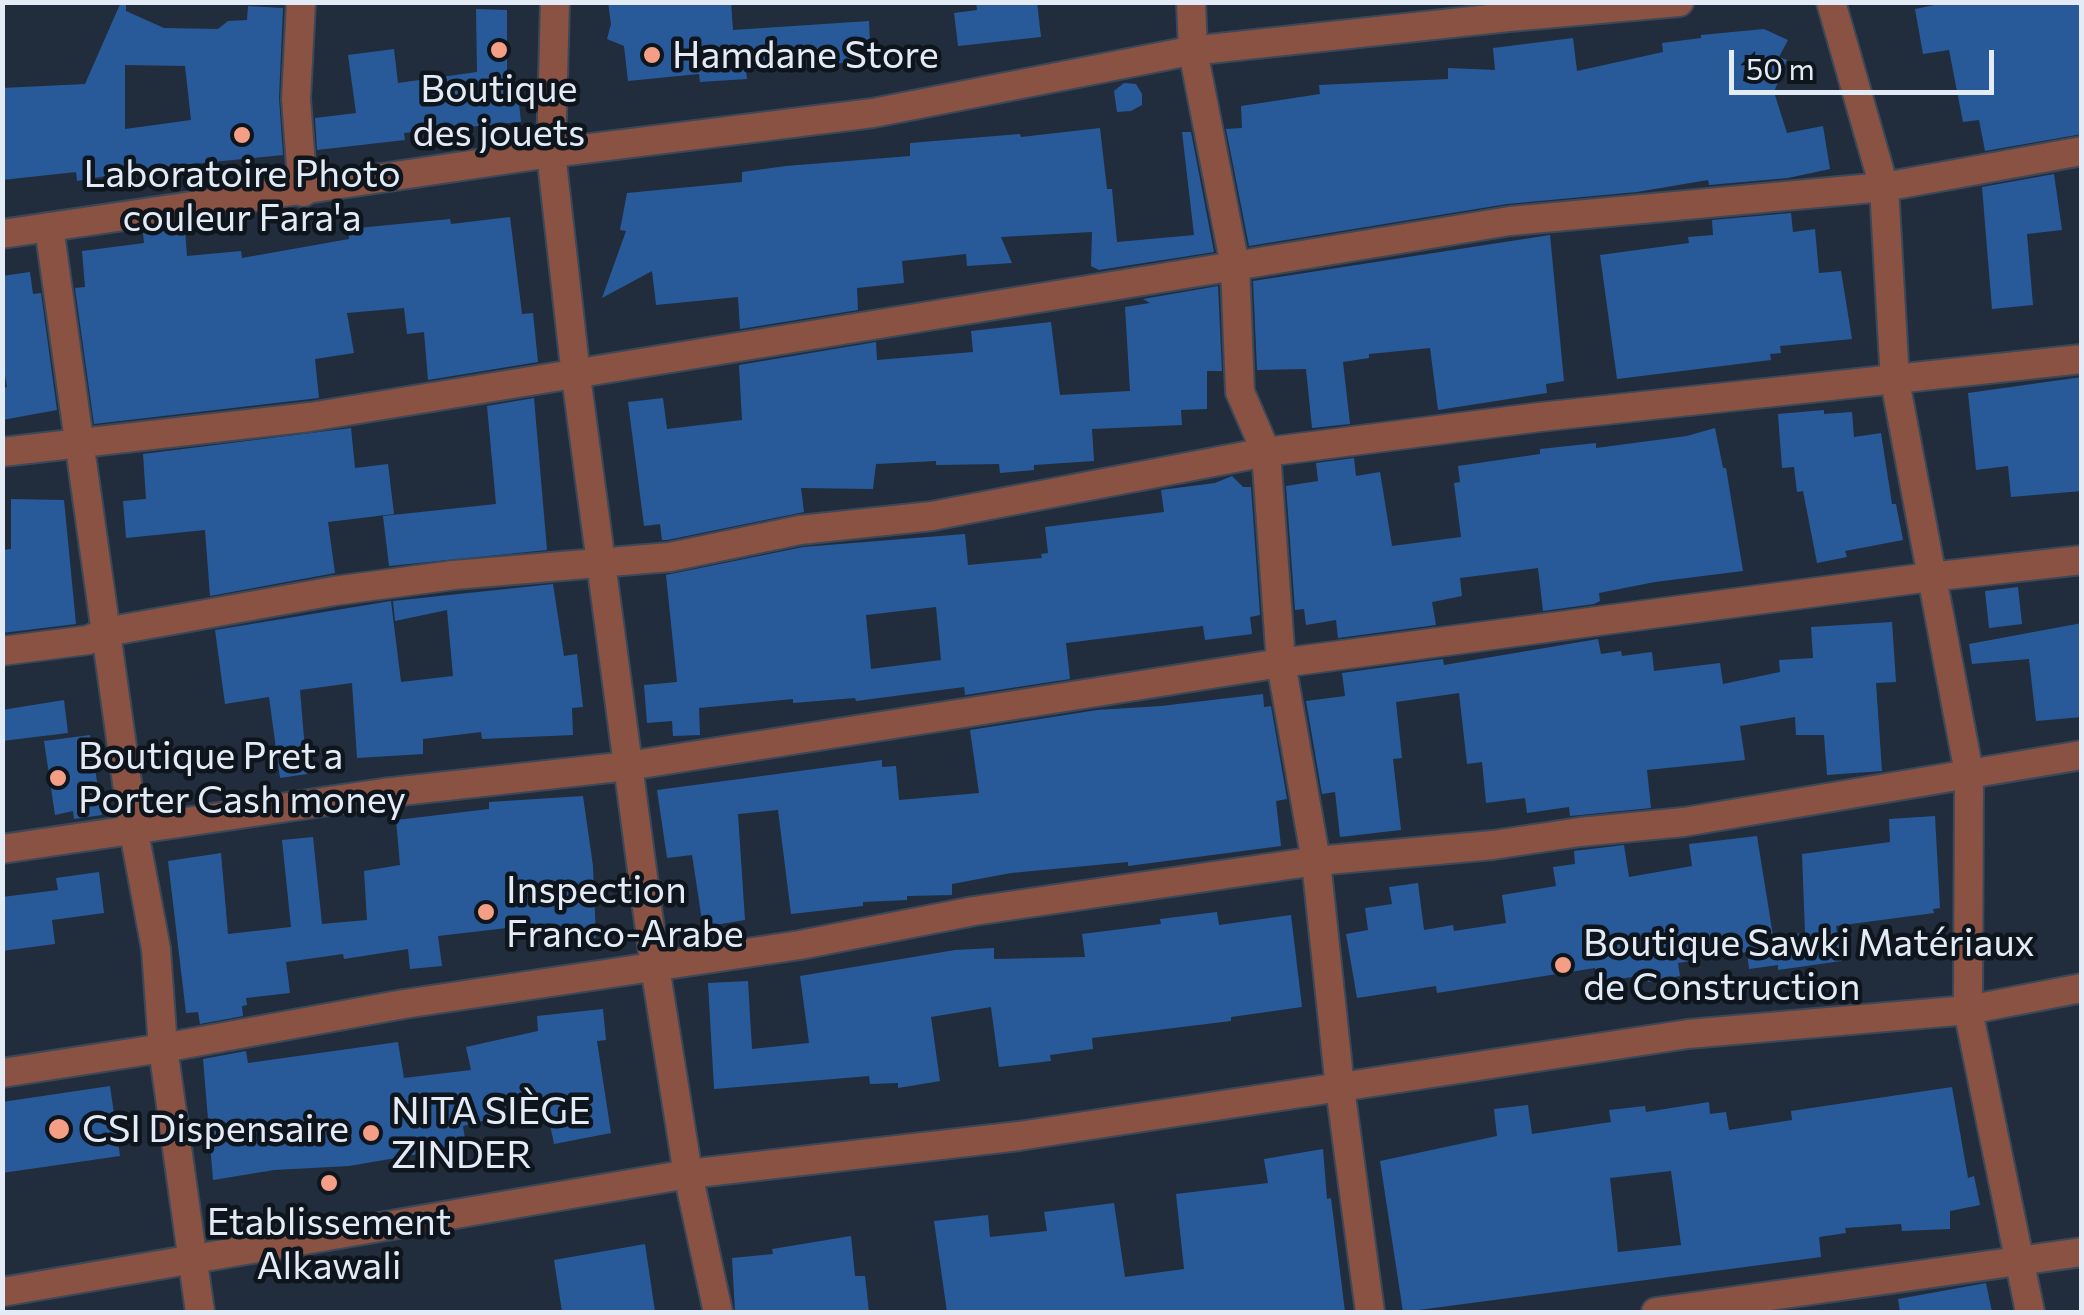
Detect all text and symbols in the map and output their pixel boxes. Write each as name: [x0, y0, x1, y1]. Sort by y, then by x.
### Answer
scale bar: [1734, 30, 1999, 92]
place label: Hamdane Store: [672, 32, 939, 78]
marker: Boutique des jouets: [488, 39, 510, 61]
marker: Hamdane Store: [641, 44, 663, 66]
text: 50 m: [1746, 49, 1815, 86]
place label: Boutique des jouets: [413, 66, 585, 156]
marker: Laboratoire Photo couleur Fara'a: [231, 124, 253, 146]
place label: Laboratoire Photo couleur Fara'a: [83, 151, 401, 240]
place label: Boutique Pret a Porter Cash money: [78, 733, 406, 822]
marker: Boutique Pret a Porter Cash money: [47, 767, 69, 789]
place label: Inspection Franco-Arabe: [506, 867, 744, 956]
marker: Inspection Franco-Arabe: [475, 901, 497, 923]
place label: Boutique Sawki Matériaux de Construction: [1583, 920, 2035, 1009]
marker: Boutique Sawki Matériaux de Construction: [1552, 954, 1574, 976]
place label: NITA SIÈGE ZINDER: [391, 1088, 591, 1178]
place label: CSI Dispensaire: [82, 1106, 349, 1152]
marker: CSI Dispensaire: [46, 1116, 72, 1142]
marker: NITA SIÈGE ZINDER: [360, 1122, 382, 1144]
marker: Etablissement Alkawali: [318, 1172, 340, 1194]
place label: Etablissement Alkawali: [207, 1199, 451, 1288]

